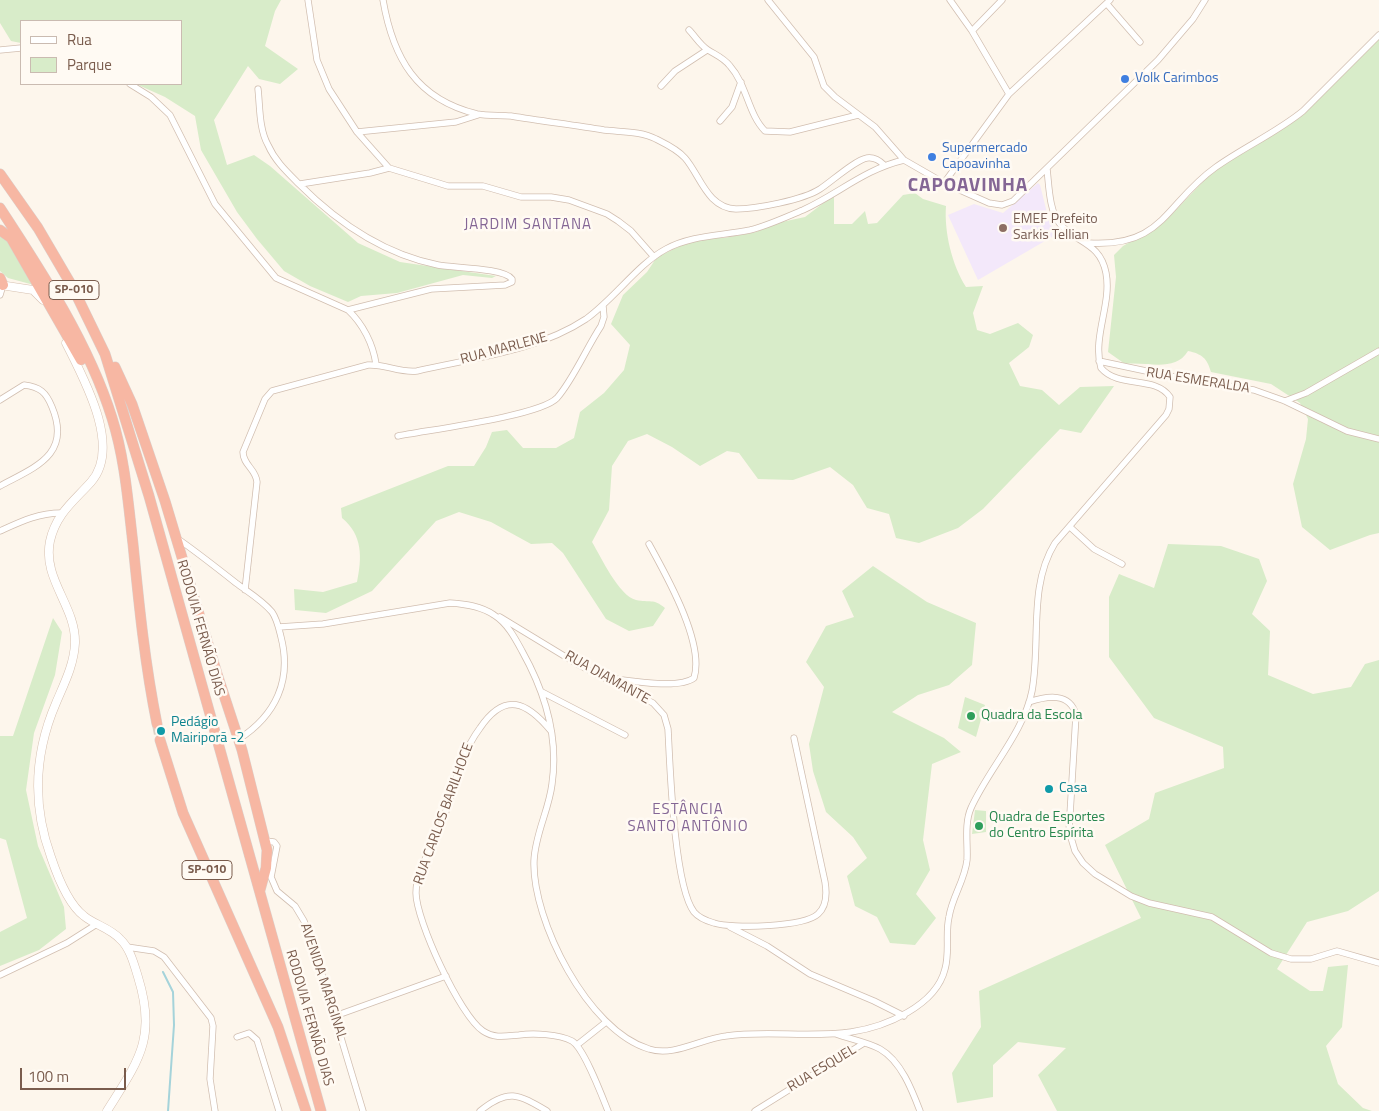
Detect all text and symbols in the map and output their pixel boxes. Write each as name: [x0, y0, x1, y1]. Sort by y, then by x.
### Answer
legend: [20, 20, 182, 85]
text: Rua: [67, 28, 92, 51]
text: Parque: [67, 53, 112, 76]
place label: Volk Carimbos: [1135, 71, 1219, 87]
marker: Volk Carimbos: [1119, 73, 1131, 85]
place label: Supermercado Capoavinha: [942, 141, 1028, 174]
marker: Supermercado Capoavinha: [926, 151, 938, 163]
district label: CAPOAVINHA: [907, 175, 1029, 197]
place label: EMEF Prefeito Sarkis Tellian: [1013, 212, 1098, 244]
district label: JARDIM SANTANA: [462, 216, 594, 234]
marker: EMEF Prefeito Sarkis Tellian: [997, 222, 1009, 234]
road number: SP-010: [49, 280, 99, 300]
street label: RUA MARLENE: [459, 329, 549, 369]
street label: RUA ESMERALDA: [1145, 365, 1251, 397]
street label: RODOVIA FERNÃO DIAS: [172, 558, 228, 698]
street label: RUA DIAMANTE: [562, 648, 652, 708]
place label: Quadra da Escola: [981, 708, 1082, 724]
marker: Quadra da Escola: [965, 710, 977, 722]
place label: Pedágio Mairiporã -2: [171, 715, 244, 748]
marker: Pedágio Mairiporã -2: [155, 725, 167, 737]
street label: RUA CARLOS BARILHOCE: [411, 741, 477, 887]
place label: Casa: [1059, 781, 1087, 797]
marker: Casa: [1043, 783, 1055, 795]
district label: ESTÂNCIA SANTO ANTÔNIO: [626, 801, 750, 836]
place label: Quadra de Esportes do Centro Espírita: [989, 810, 1105, 842]
marker: Quadra de Esportes do Centro Espírita: [973, 820, 985, 832]
road number: SP-010: [182, 860, 232, 880]
street label: AVENIDA MARGINAL: [296, 921, 350, 1043]
street label: RODOVIA FERNÃO DIAS: [281, 948, 337, 1088]
street label: RUA ESQUEL: [785, 1042, 859, 1096]
scale bar: [22, 1058, 129, 1090]
text: 100 m: [28, 1065, 69, 1088]

